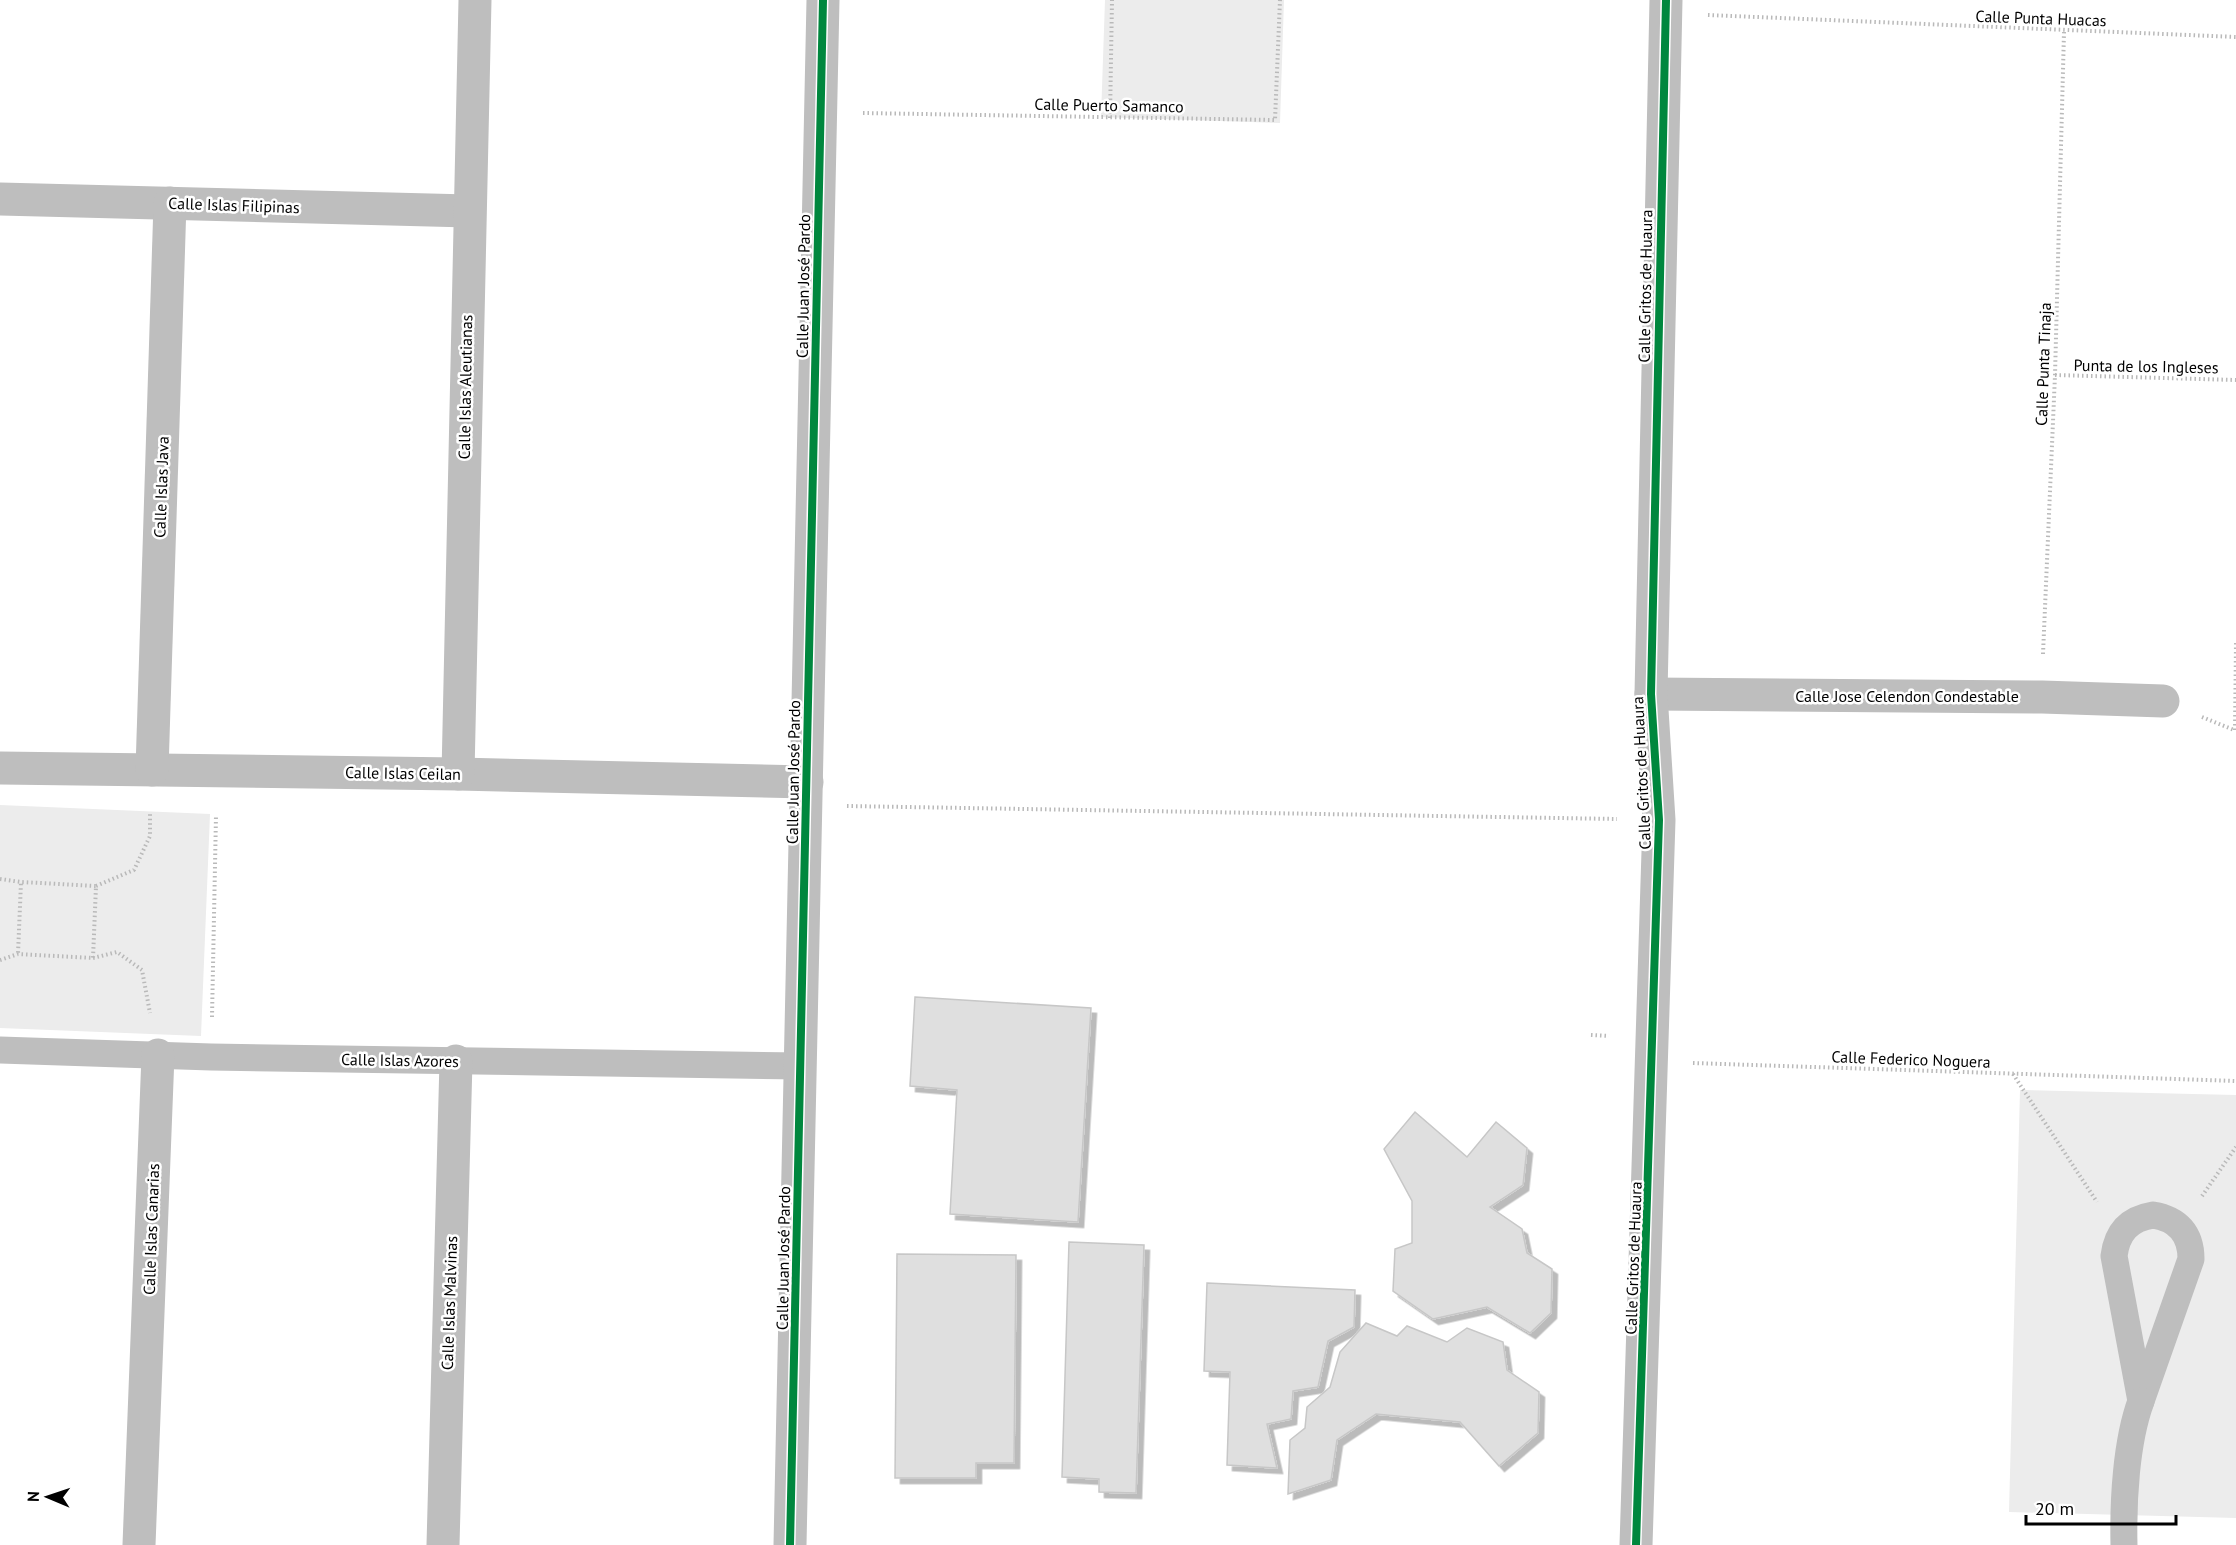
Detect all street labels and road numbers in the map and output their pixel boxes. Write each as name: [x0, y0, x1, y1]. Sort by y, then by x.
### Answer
street label: Calle Punta Huacas: [1975, 6, 2107, 30]
street label: Calle Puerto Samanco: [1034, 94, 1184, 116]
street label: Calle Islas Filipinas: [168, 193, 300, 217]
street label: Calle Gritos de Huaura: [1634, 209, 1656, 363]
street label: Calle Juan José Pardo: [792, 214, 814, 358]
street label: Calle Punta Tinaja: [2031, 302, 2055, 426]
street label: Calle Islas Aleutianas: [454, 314, 476, 460]
street label: Punta de los Ingleses: [2073, 355, 2219, 377]
street label: Calle Islas Java: [149, 436, 173, 538]
street label: Calle Jose Celendon Condestable: [1795, 686, 2019, 706]
street label: Calle Gritos de Huaura: [1627, 696, 1655, 850]
street label: Calle Juan José Pardo: [782, 700, 804, 844]
street label: Calle Islas Ceilan: [345, 762, 461, 784]
street label: Calle Federico Noguera: [1831, 1046, 1991, 1072]
street label: Calle Islas Azores: [341, 1049, 459, 1071]
street label: Calle Islas Canarias: [139, 1163, 163, 1295]
street label: Calle Gritos de Huaura: [1620, 1181, 1646, 1335]
street label: Calle Juan José Pardo: [772, 1186, 794, 1330]
street label: Calle Islas Malvinas: [437, 1235, 461, 1370]

